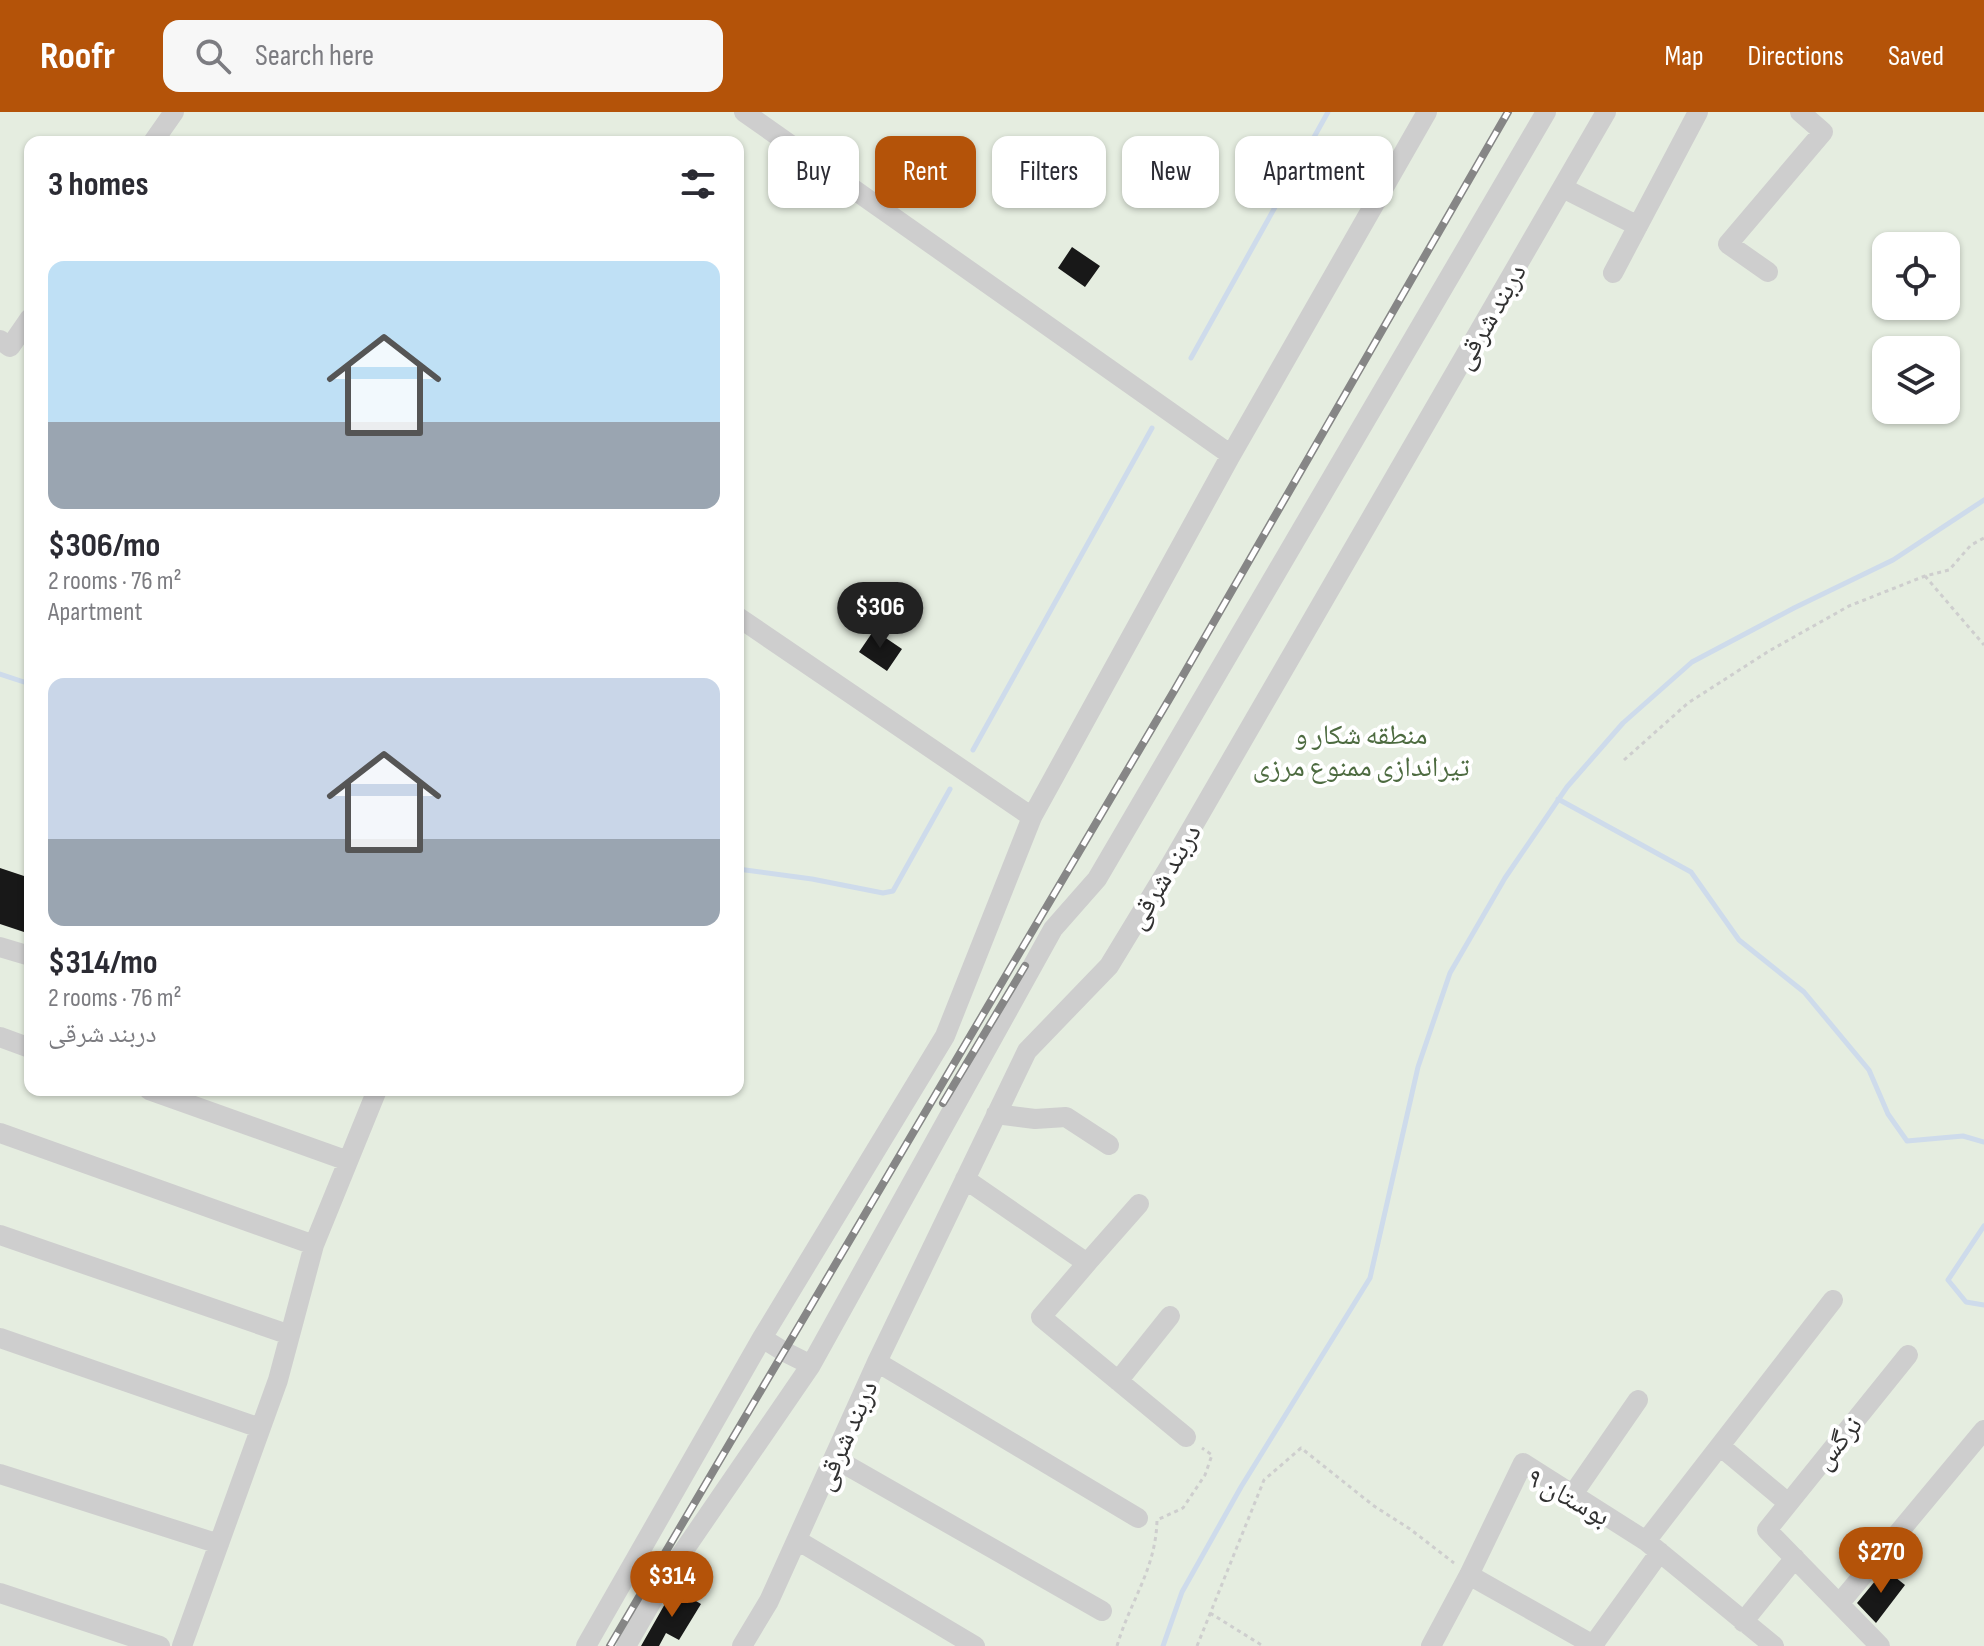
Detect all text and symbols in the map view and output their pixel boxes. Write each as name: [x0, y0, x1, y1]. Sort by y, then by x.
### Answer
search box: [163, 20, 723, 92]
text: Roofr: [40, 34, 115, 79]
icon: search: [191, 34, 235, 78]
text: Search here: [255, 38, 374, 74]
text: Map: [1665, 40, 1704, 73]
text: Directions: [1748, 40, 1844, 73]
text: Saved: [1888, 40, 1944, 73]
chip: Buy: [768, 136, 859, 208]
chip: Rent: [875, 136, 976, 208]
chip: Filters: [992, 136, 1106, 208]
chip: New: [1122, 136, 1219, 208]
chip: Apartment: [1235, 136, 1393, 208]
icon: filters: [676, 162, 720, 206]
text: 3 homes: [48, 164, 149, 205]
map controls: [1872, 232, 1960, 424]
button: locate: [1872, 232, 1960, 320]
street label: دربند شرقی: [1447, 258, 1534, 376]
icon: home: [312, 313, 456, 457]
button: layers: [1872, 336, 1960, 424]
text: $306/mo: [48, 525, 160, 566]
text: 2 rooms · 76 m²: [48, 566, 182, 597]
pin: $306: [833, 582, 927, 650]
text: $306: [855, 592, 905, 623]
text: Apartment: [48, 597, 142, 628]
park label: منطقه شکار و تیراندازی ممنوع مرزی: [1252, 719, 1470, 784]
icon: home: [312, 730, 456, 874]
street label: دربند شرقی: [1120, 818, 1208, 935]
text: $314/mo: [48, 942, 158, 983]
text: 2 rooms · 76 m²: [48, 983, 182, 1014]
text: دربند شرقی: [48, 1019, 156, 1050]
street label: دربند شرقی: [808, 1376, 885, 1496]
street label: نرگس: [1807, 1410, 1870, 1476]
street label: بوستان ۹: [1521, 1461, 1616, 1534]
pin: $270: [1834, 1527, 1928, 1595]
text: $270: [1857, 1537, 1905, 1568]
pin: $314: [625, 1551, 719, 1619]
text: $314: [648, 1561, 696, 1592]

